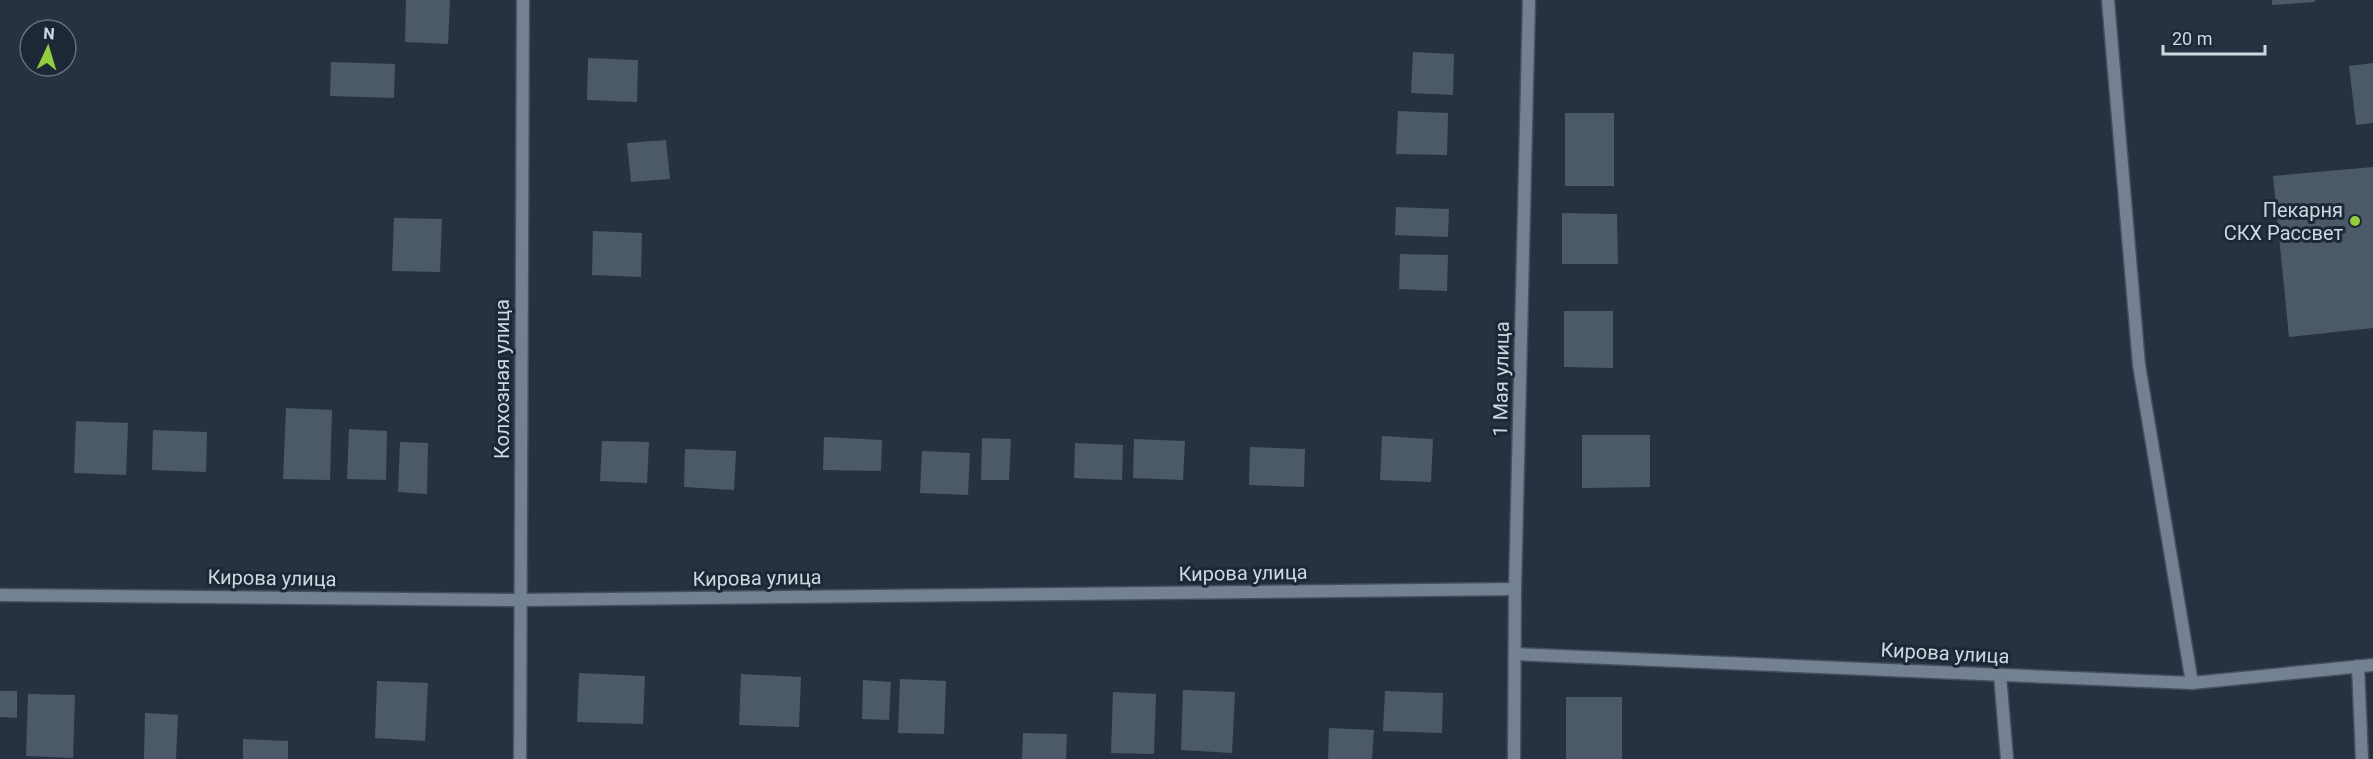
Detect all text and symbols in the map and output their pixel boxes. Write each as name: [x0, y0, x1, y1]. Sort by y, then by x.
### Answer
north arrow: [18, 18, 78, 78]
scale bar: [2163, 18, 2265, 56]
text: N: [43, 24, 55, 43]
text: 20 m: [2172, 28, 2212, 49]
place label: Пекарня СКХ Рассвет: [2224, 198, 2343, 245]
marker: Пекарня СКХ Рассвет: [2348, 214, 2362, 228]
street label: Колхозная улица: [490, 299, 514, 459]
street label: 1 Мая улица: [1488, 321, 1514, 437]
street label: Кирова улица: [1178, 560, 1308, 586]
street label: Кирова улица: [207, 565, 337, 591]
street label: Кирова улица: [692, 565, 822, 591]
street label: Кирова улица: [1880, 638, 2010, 668]

